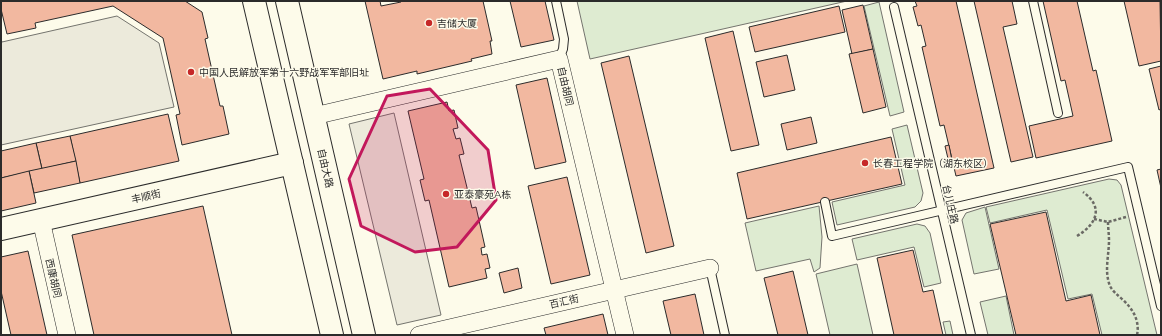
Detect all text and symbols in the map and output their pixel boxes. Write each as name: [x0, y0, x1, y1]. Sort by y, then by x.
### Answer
place label: 吉储大厦: [437, 17, 477, 30]
marker: 吉储大厦: [424, 18, 434, 28]
street label: 自由胡同: [555, 65, 576, 107]
place label: 中国人民解放军第十六野战军军部旧址: [199, 66, 369, 79]
marker: 中国人民解放军第十六野战军军部旧址: [186, 67, 196, 77]
street label: 自由大路: [315, 147, 336, 189]
place label: 长春工程学院（湖东校区）: [873, 157, 993, 170]
marker: 长春工程学院（湖东校区）: [860, 158, 870, 168]
street label: 台儿庄路: [940, 183, 961, 225]
street label: 丰顺街: [130, 187, 162, 206]
place label: 亚泰豪苑A栋: [454, 188, 511, 201]
marker: 亚泰豪苑A栋: [441, 189, 451, 199]
street label: 西康胡同: [43, 257, 64, 299]
street label: 百汇街: [548, 292, 580, 311]

